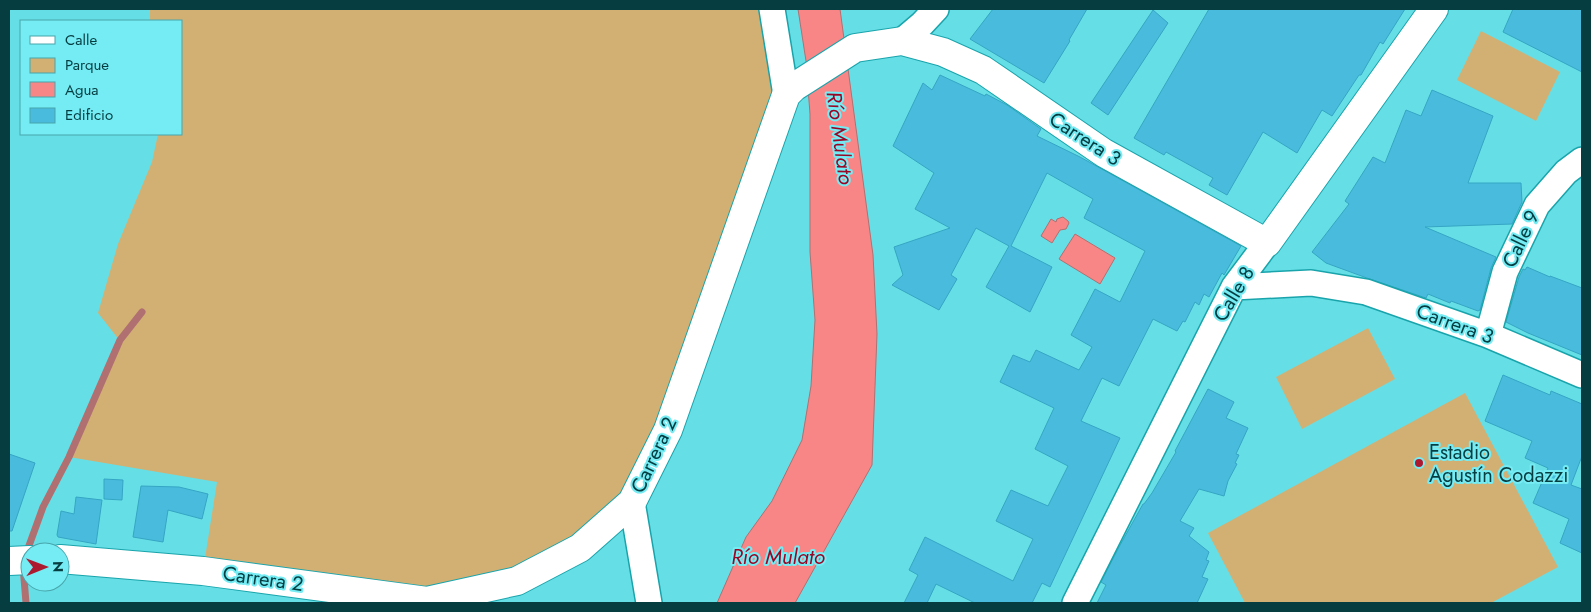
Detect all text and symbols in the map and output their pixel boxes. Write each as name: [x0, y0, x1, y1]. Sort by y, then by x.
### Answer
legend: [20, 20, 182, 135]
text: Calle: [65, 29, 97, 51]
text: Parque: [65, 54, 109, 76]
text: Agua: [65, 79, 99, 101]
water label: Río Mulato: [819, 90, 861, 186]
text: Edificio: [65, 104, 113, 126]
street label: Carrera 3: [1043, 105, 1127, 173]
street label: Calle 9: [1495, 206, 1547, 272]
street label: Calle 8: [1206, 261, 1262, 327]
street label: Carrera 3: [1412, 297, 1498, 351]
street label: Carrera 2: [624, 412, 684, 498]
place label: Estadio Agustín Codazzi: [1429, 438, 1569, 490]
marker: Estadio Agustín Codazzi: [1413, 457, 1425, 469]
north arrow: [20, 542, 70, 592]
water label: Río Mulato: [731, 542, 825, 572]
street label: Carrera 2: [221, 559, 305, 599]
text: N: [48, 561, 68, 573]

